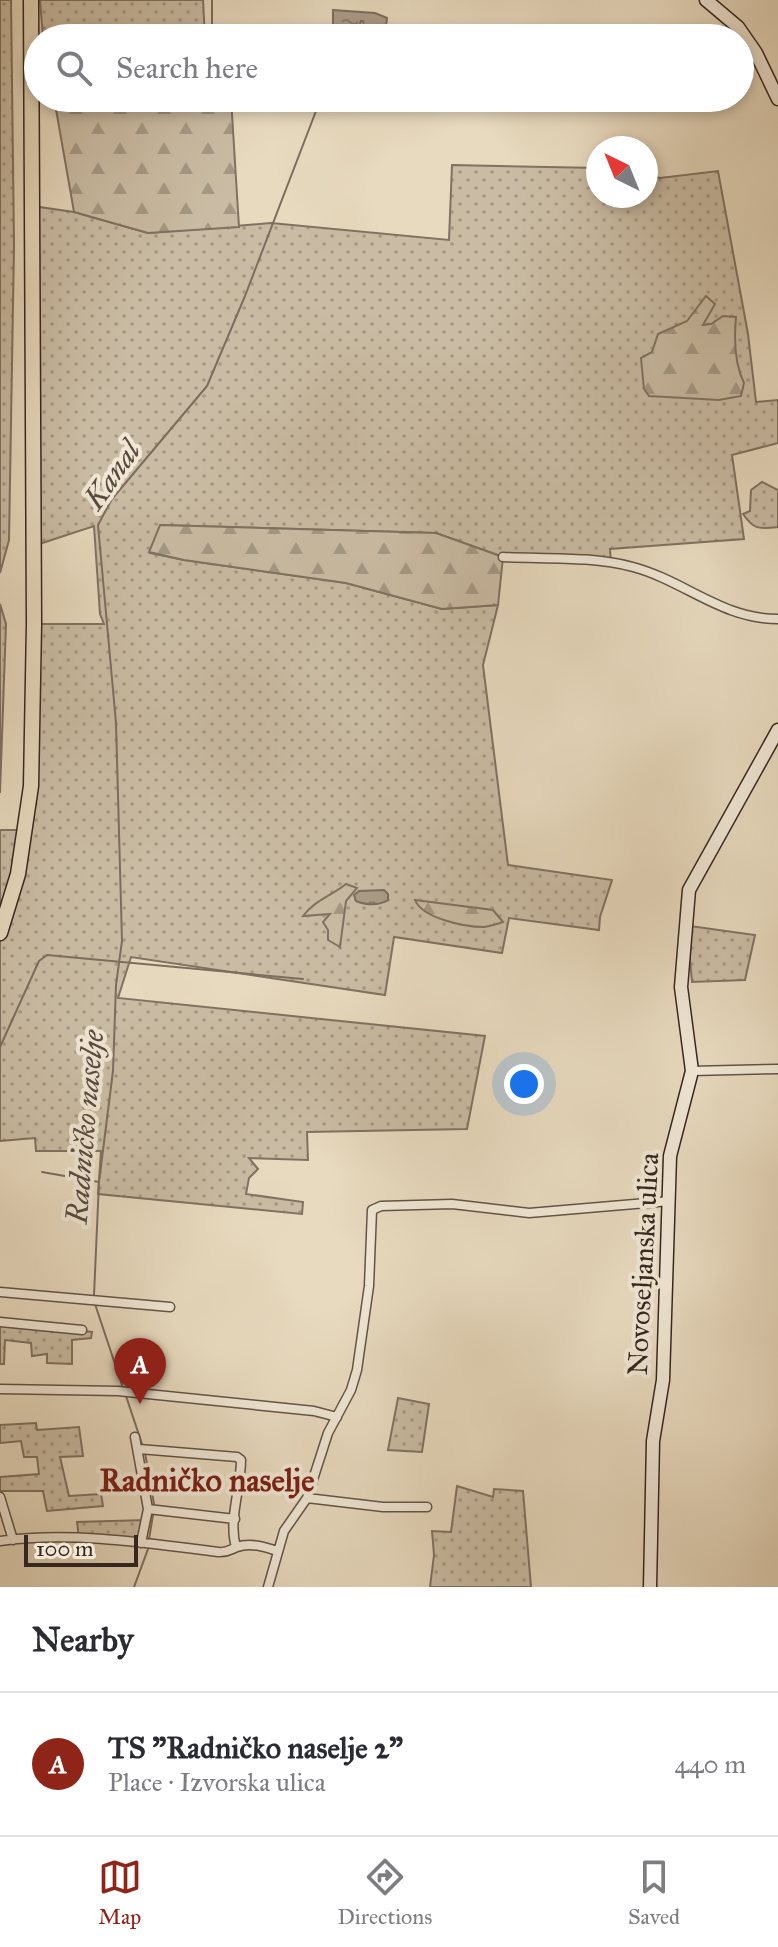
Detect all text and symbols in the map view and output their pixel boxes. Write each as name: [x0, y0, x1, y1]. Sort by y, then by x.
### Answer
search box: [24, 24, 754, 112]
icon: search: [52, 46, 96, 90]
text: Search here: [116, 50, 258, 86]
north arrow: [586, 136, 658, 208]
water label: Kanal: [75, 432, 150, 517]
water label: Radničko naselje: [59, 1028, 111, 1226]
your location: [504, 1064, 544, 1104]
street label: Novoseljanska ulica: [620, 1152, 666, 1376]
pin: A: [114, 1338, 166, 1404]
district label: Radničko naselje: [100, 1461, 314, 1500]
scale bar: [24, 1531, 138, 1567]
text: 100 m: [36, 1535, 93, 1562]
text: Nearby: [32, 1619, 134, 1660]
text: TS "Radničko naselje 2": [108, 1730, 403, 1766]
text: A: [49, 1748, 67, 1780]
text: 440 m: [674, 1748, 746, 1780]
text: Place · Izvorska ulica: [108, 1766, 326, 1798]
tab: Map: [98, 1855, 142, 1930]
tab: Directions: [337, 1855, 432, 1930]
tab: Saved: [628, 1855, 680, 1930]

